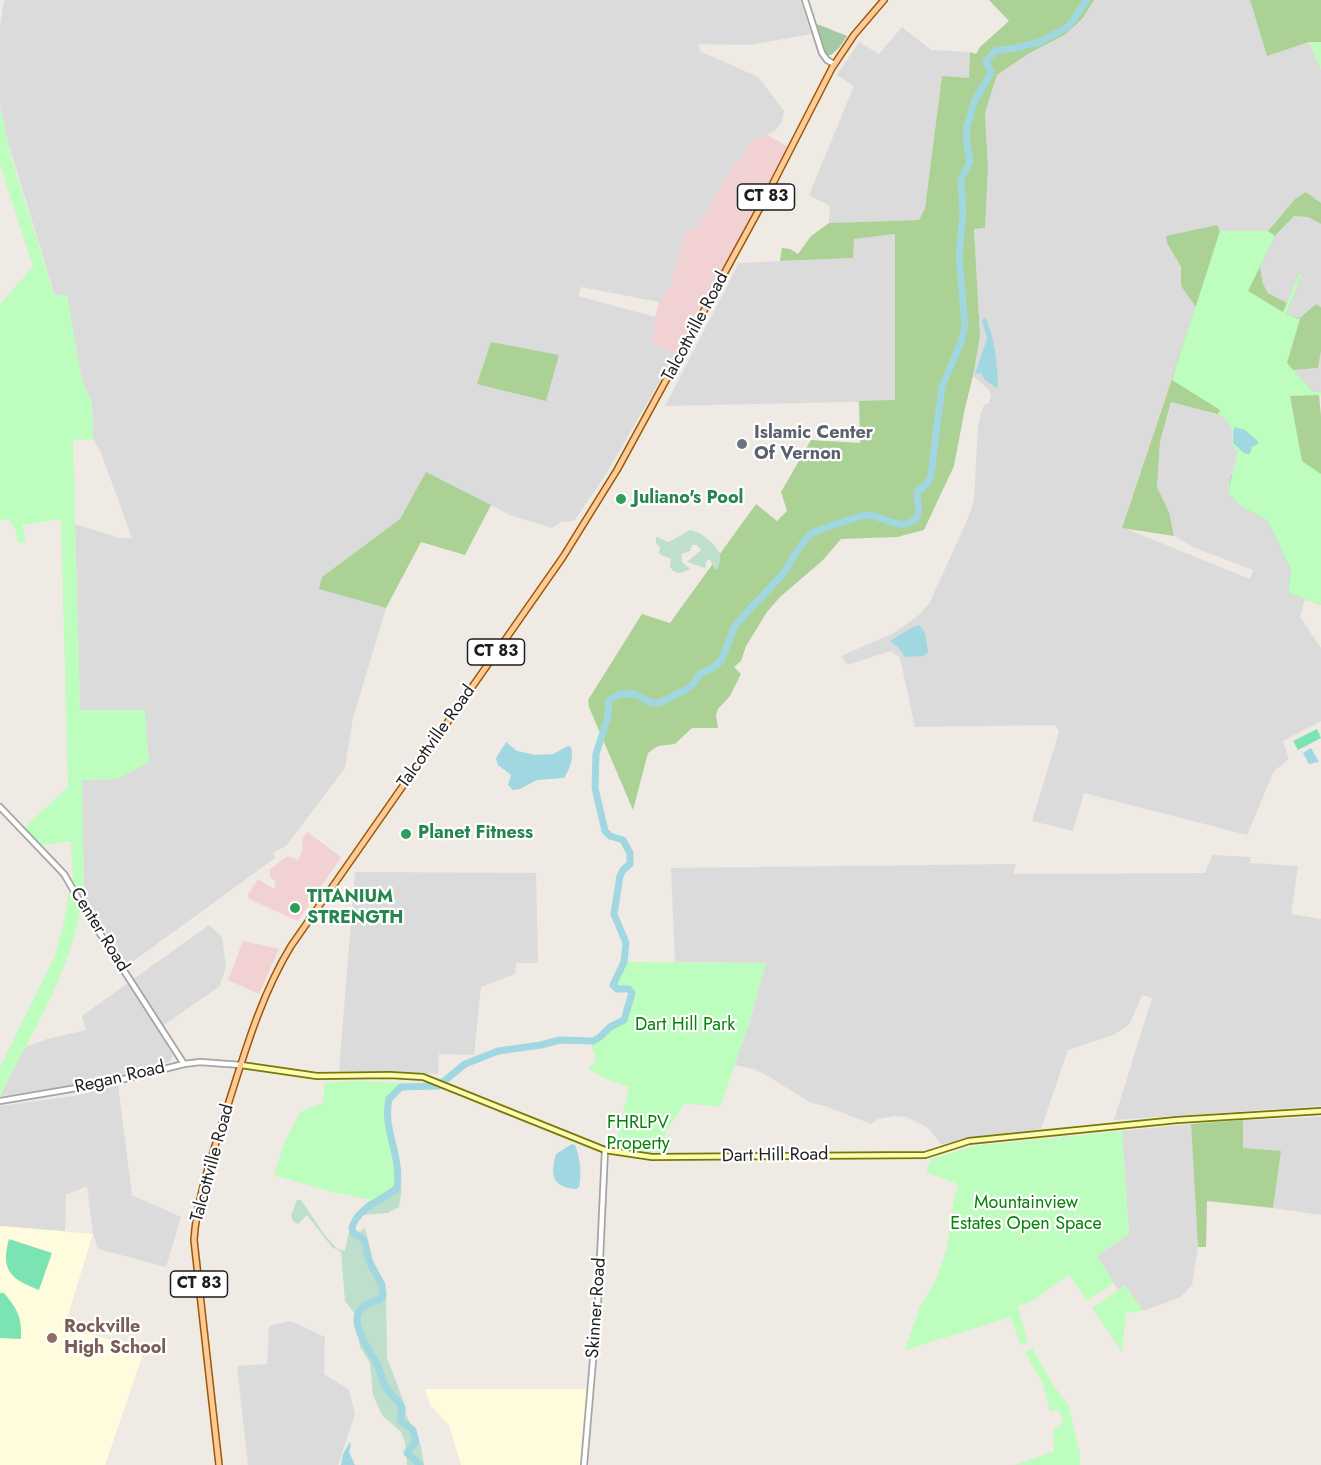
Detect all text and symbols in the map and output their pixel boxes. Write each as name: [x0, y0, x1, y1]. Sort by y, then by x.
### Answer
road number: CT 83: [738, 184, 795, 210]
street label: Talcottville Road: [658, 269, 734, 385]
place label: Islamic Center Of Vernon: [754, 423, 873, 466]
marker: Islamic Center Of Vernon: [735, 437, 749, 451]
place label: Juliano's Pool: [633, 488, 743, 510]
marker: Juliano's Pool: [614, 492, 628, 506]
road number: CT 83: [468, 639, 524, 665]
street label: Talcottville Road: [394, 681, 480, 793]
place label: Planet Fitness: [418, 823, 533, 845]
marker: Planet Fitness: [399, 827, 413, 841]
street label: Center Road: [65, 884, 133, 976]
place label: TITANIUM STRENGTH: [307, 887, 403, 930]
marker: TITANIUM STRENGTH: [288, 901, 302, 915]
park label: Dart Hill Park: [635, 1015, 735, 1037]
street label: Regan Road: [73, 1057, 167, 1099]
street label: Talcottville Road: [187, 1102, 239, 1224]
park label: FHRLPV Property: [606, 1113, 670, 1156]
street label: Dart Hill Road: [721, 1144, 829, 1168]
park label: Mountainview Estates Open Space: [950, 1193, 1102, 1236]
street label: Skinner Road: [583, 1257, 611, 1359]
road number: CT 83: [170, 1271, 228, 1297]
place label: Rockville High School: [64, 1317, 166, 1360]
marker: Rockville High School: [45, 1331, 59, 1345]

